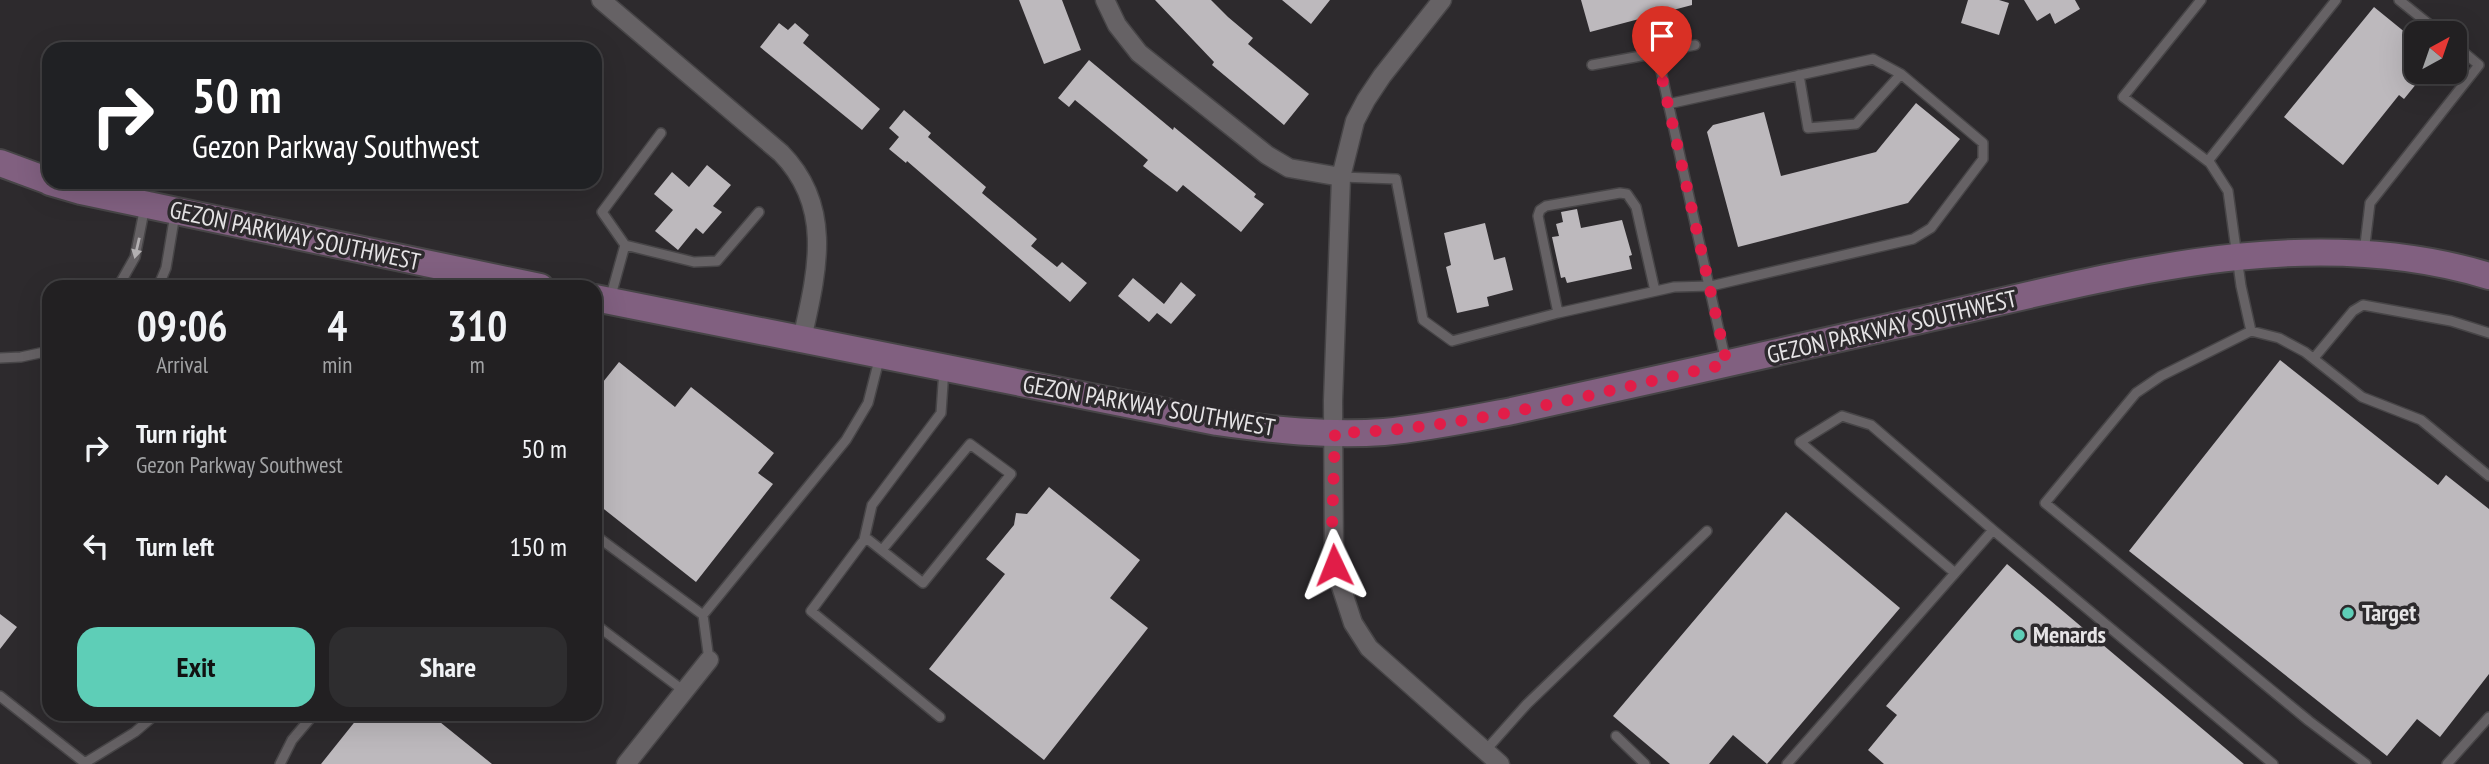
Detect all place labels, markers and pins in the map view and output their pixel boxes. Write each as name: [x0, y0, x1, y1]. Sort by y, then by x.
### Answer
pin: [1632, 6, 1692, 78]
place label: Target: [2362, 597, 2416, 628]
marker: Target: [2340, 605, 2356, 621]
place label: Menards: [2033, 619, 2106, 650]
marker: Menards: [2011, 627, 2027, 643]

